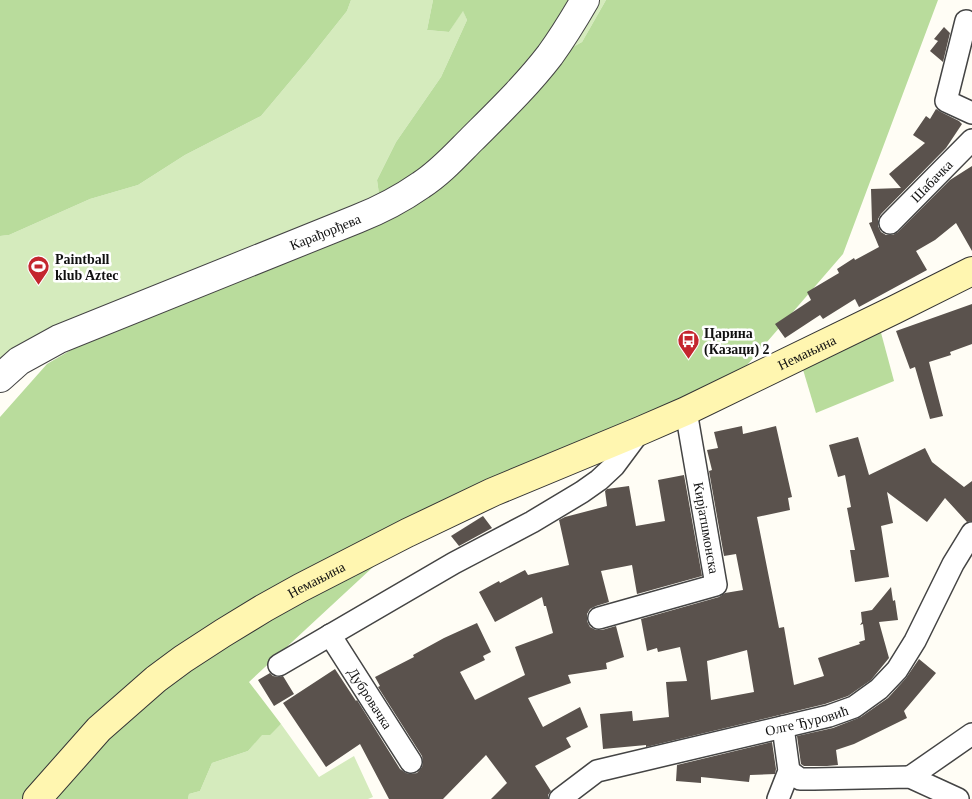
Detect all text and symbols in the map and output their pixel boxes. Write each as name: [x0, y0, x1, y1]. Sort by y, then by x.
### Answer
street label: Шабачка: [908, 156, 956, 205]
street label: Карађорђева: [288, 211, 363, 253]
place label: Paintball klub Aztec: [55, 252, 118, 283]
sports icon: Paintball klub Aztec: [27, 255, 51, 286]
place label: Царина (Казаци) 2: [704, 326, 770, 358]
bus stop icon: Царина (Казаци) 2: [676, 329, 700, 360]
street label: Немањина: [775, 332, 839, 373]
street label: Кирјатшмонска: [691, 481, 722, 576]
street label: Немањина: [285, 558, 348, 601]
street label: Дубровачка: [345, 665, 396, 732]
street label: Олге Ђуровић: [764, 702, 850, 738]

